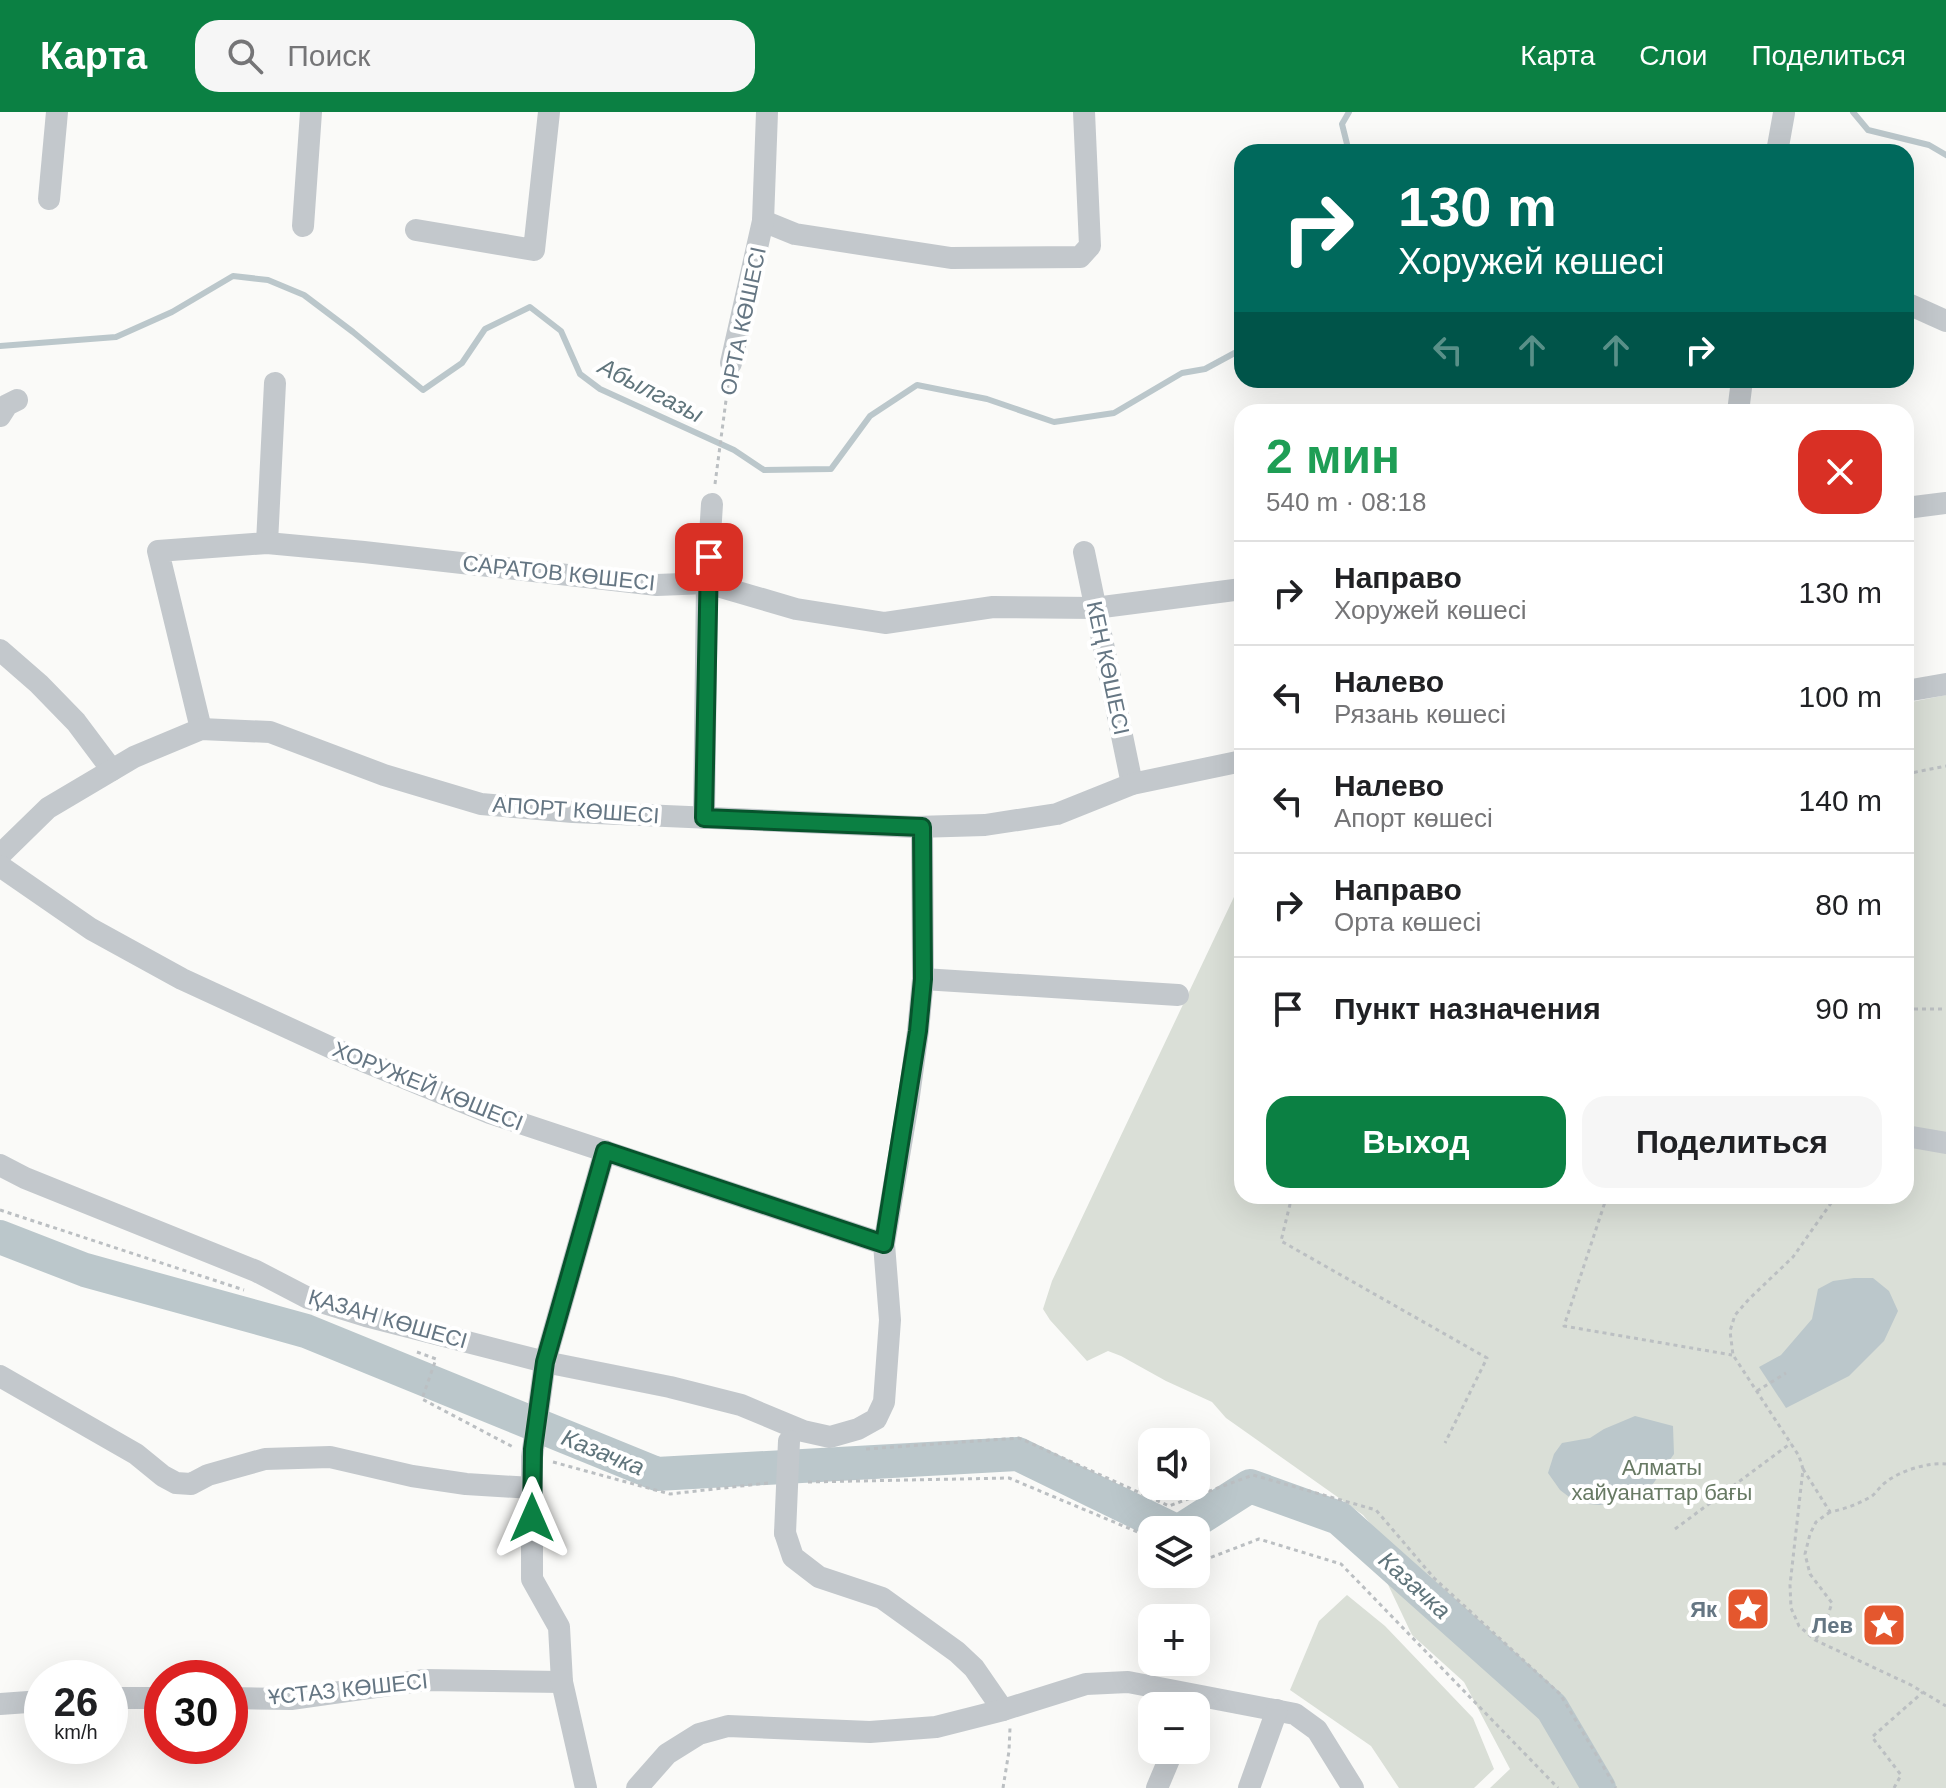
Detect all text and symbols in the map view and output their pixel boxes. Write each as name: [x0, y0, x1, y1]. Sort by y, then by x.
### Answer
search box: [195, 20, 755, 92]
icon: search: [223, 34, 267, 78]
text: Карта: [40, 35, 147, 77]
text: Поиск: [287, 39, 370, 72]
text: Карта: [1520, 40, 1595, 71]
text: Слои: [1639, 40, 1707, 71]
text: Поделиться: [1751, 40, 1906, 71]
text: 130 m: [1398, 175, 1557, 238]
icon: right: [1266, 176, 1370, 280]
text: Хоружей көшесі: [1398, 241, 1665, 282]
street label: ОРТА КӨШЕСІ: [715, 245, 771, 397]
icon: left: [1426, 328, 1470, 372]
icon: ahead: [1510, 328, 1554, 372]
icon: ahead: [1594, 328, 1638, 372]
icon: right: [1678, 328, 1722, 372]
water label: Абылгазы: [592, 351, 708, 428]
text: 2 мин: [1266, 430, 1400, 483]
button: close: [1798, 430, 1882, 514]
text: 540 m · 08:18: [1266, 487, 1426, 517]
pin: [675, 523, 743, 591]
icon: arrive: [687, 535, 731, 579]
street label: САРАТОВ КӨШЕСІ: [462, 550, 656, 596]
text: Направо: [1334, 561, 1462, 594]
icon: right: [1266, 571, 1310, 615]
text: 130 m: [1799, 576, 1882, 609]
text: Хоружей көшесі: [1334, 595, 1527, 625]
street label: КЕҢ КӨШЕСІ: [1082, 599, 1134, 737]
text: Налево: [1334, 665, 1444, 698]
icon: left: [1266, 675, 1310, 719]
text: 100 m: [1799, 680, 1882, 713]
text: Рязань көшесі: [1334, 699, 1506, 729]
text: Налево: [1334, 769, 1444, 802]
icon: left: [1266, 779, 1310, 823]
text: 140 m: [1799, 784, 1882, 817]
street label: АПОРТ КӨШЕСІ: [492, 792, 660, 828]
text: Апорт көшесі: [1334, 803, 1493, 833]
text: Направо: [1334, 873, 1462, 906]
icon: right: [1266, 883, 1310, 927]
text: 80 m: [1815, 888, 1882, 921]
text: Орта көшесі: [1334, 907, 1481, 937]
icon: arrive: [1266, 987, 1310, 1031]
text: Пункт назначения: [1334, 992, 1601, 1025]
text: 90 m: [1815, 992, 1882, 1025]
street label: ХОРУЖЕЙ КӨШЕСІ: [329, 1036, 527, 1136]
button: Выход: [1266, 1096, 1566, 1188]
button: Поделиться: [1582, 1096, 1882, 1188]
street label: ҚАЗАН КӨШЕСІ: [306, 1284, 470, 1354]
water label: Казачка: [558, 1423, 648, 1481]
map controls: [1138, 1428, 1210, 1764]
button: sound: [1138, 1428, 1210, 1500]
park label: Алматы хайуанаттар бағы: [1572, 1455, 1752, 1505]
position arrow: [490, 1476, 574, 1560]
button: layers: [1138, 1516, 1210, 1588]
water label: Казачка: [1374, 1546, 1456, 1624]
place icon: Як: [1724, 1585, 1772, 1633]
place label: Як: [1690, 1597, 1718, 1622]
place icon: Лев: [1860, 1601, 1908, 1649]
button: +: [1138, 1604, 1210, 1676]
place label: Лев: [1812, 1613, 1853, 1638]
speed limit sign: 30: [144, 1660, 248, 1764]
street label: ҰСТАЗ КӨШЕСІ: [267, 1668, 429, 1710]
text: 26: [54, 1680, 98, 1724]
button: −: [1138, 1692, 1210, 1764]
text: km/h: [54, 1721, 98, 1743]

